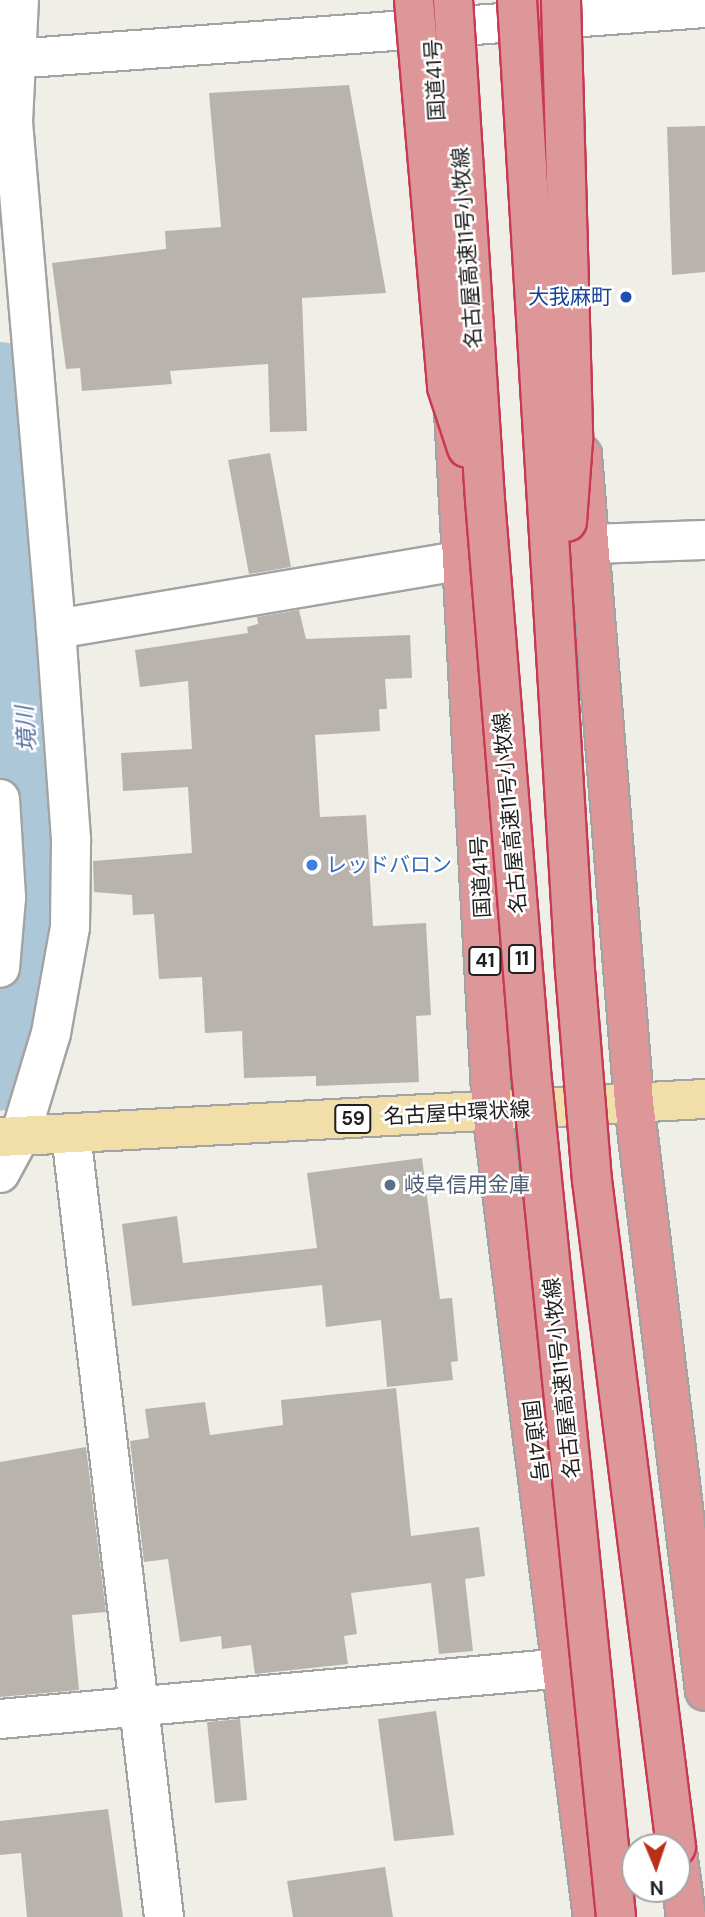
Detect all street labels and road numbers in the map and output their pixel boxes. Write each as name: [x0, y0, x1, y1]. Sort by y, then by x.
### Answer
street label: 国道41号: [420, 38, 450, 122]
street label: 名古屋高速11号小牧線: [447, 146, 487, 350]
street label: 名古屋高速11号小牧線: [489, 711, 531, 915]
street label: 国道41号: [466, 835, 496, 919]
road number: 11: [508, 944, 536, 974]
road number: 41: [468, 945, 503, 976]
street label: 名古屋中環状線: [383, 1097, 531, 1129]
road number: 59: [334, 1104, 372, 1134]
street label: 名古屋高速11号小牧線: [539, 1276, 585, 1480]
street label: 国道41号: [517, 1399, 553, 1483]

